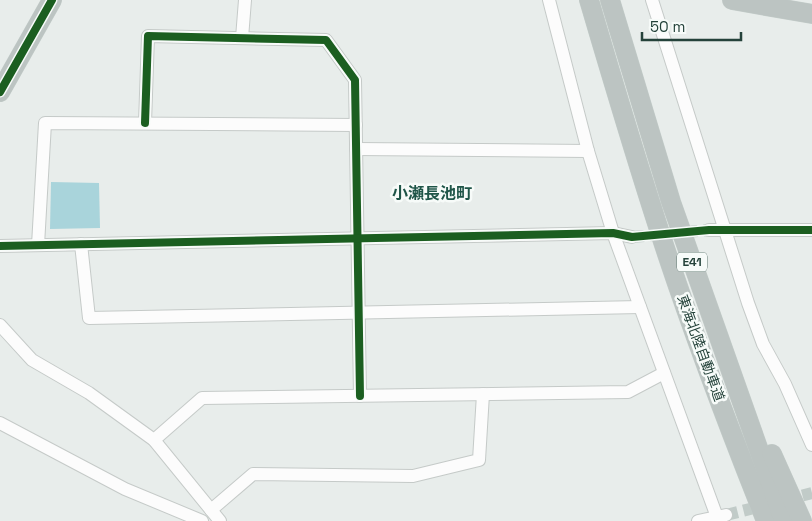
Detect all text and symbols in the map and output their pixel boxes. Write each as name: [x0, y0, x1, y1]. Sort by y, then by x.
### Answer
scale bar: [642, 10, 741, 42]
text: 50 m: [650, 17, 685, 36]
district label: 小瀬長池町: [392, 183, 472, 204]
road number: E41: [677, 252, 707, 272]
street label: 東海北陸自動車道: [673, 292, 729, 404]

